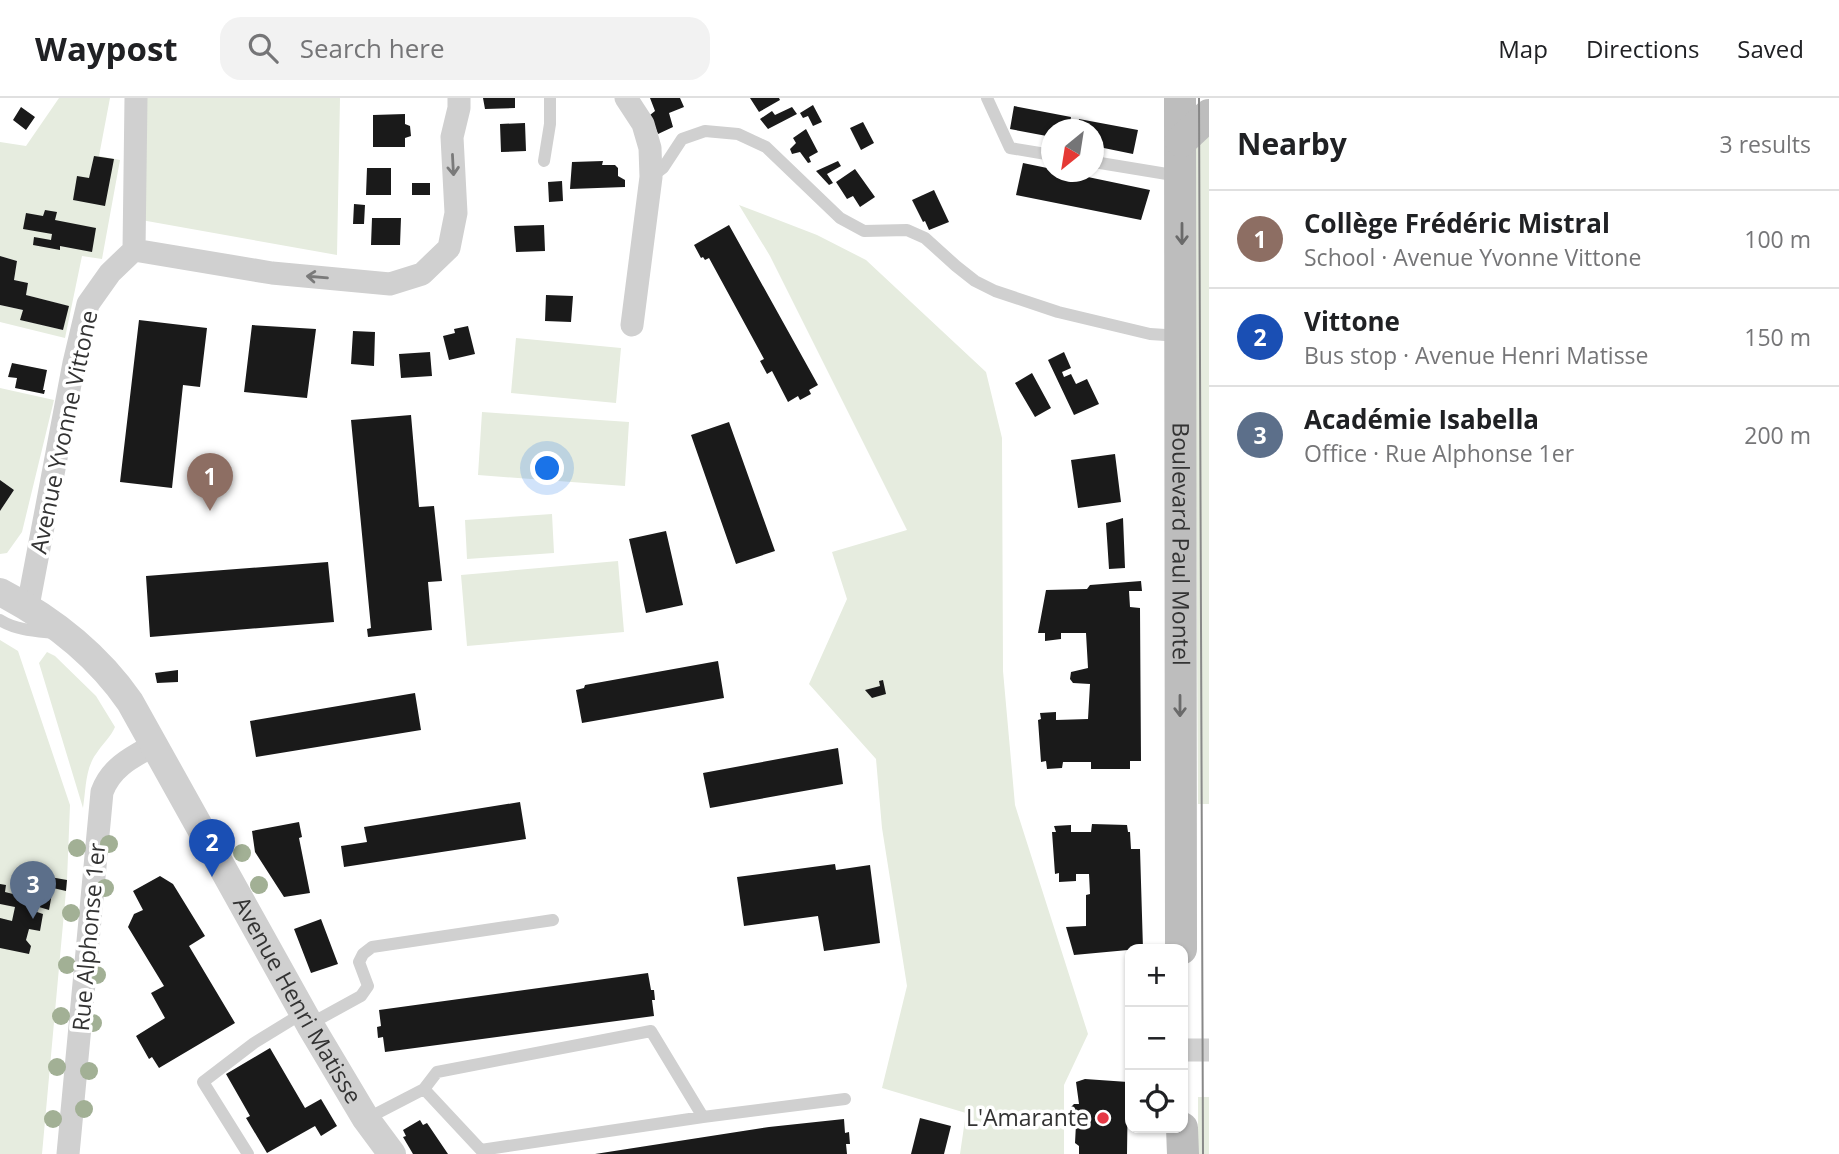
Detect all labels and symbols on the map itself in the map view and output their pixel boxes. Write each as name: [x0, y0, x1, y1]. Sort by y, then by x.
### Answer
north arrow: [1041, 119, 1104, 182]
one-way arrow: [447, 153, 460, 176]
one-way arrow: [1175, 222, 1189, 245]
one-way arrow: [306, 270, 329, 283]
street label: Avenue Yvonne Vittone: [22, 307, 104, 556]
street label: Boulevard Paul Montel: [1165, 422, 1198, 666]
your location: [530, 451, 564, 485]
pin: 1: [187, 453, 233, 511]
one-way arrow: [1173, 694, 1187, 717]
pin: 2: [189, 819, 235, 877]
street label: Rue Alphonse 1er: [64, 841, 112, 1032]
pin: 3: [10, 861, 56, 919]
street label: Avenue Henri Matisse: [226, 890, 370, 1109]
place label: L'Amarante: [966, 1101, 1089, 1133]
marker: L'Amarante: [1095, 1110, 1111, 1126]

